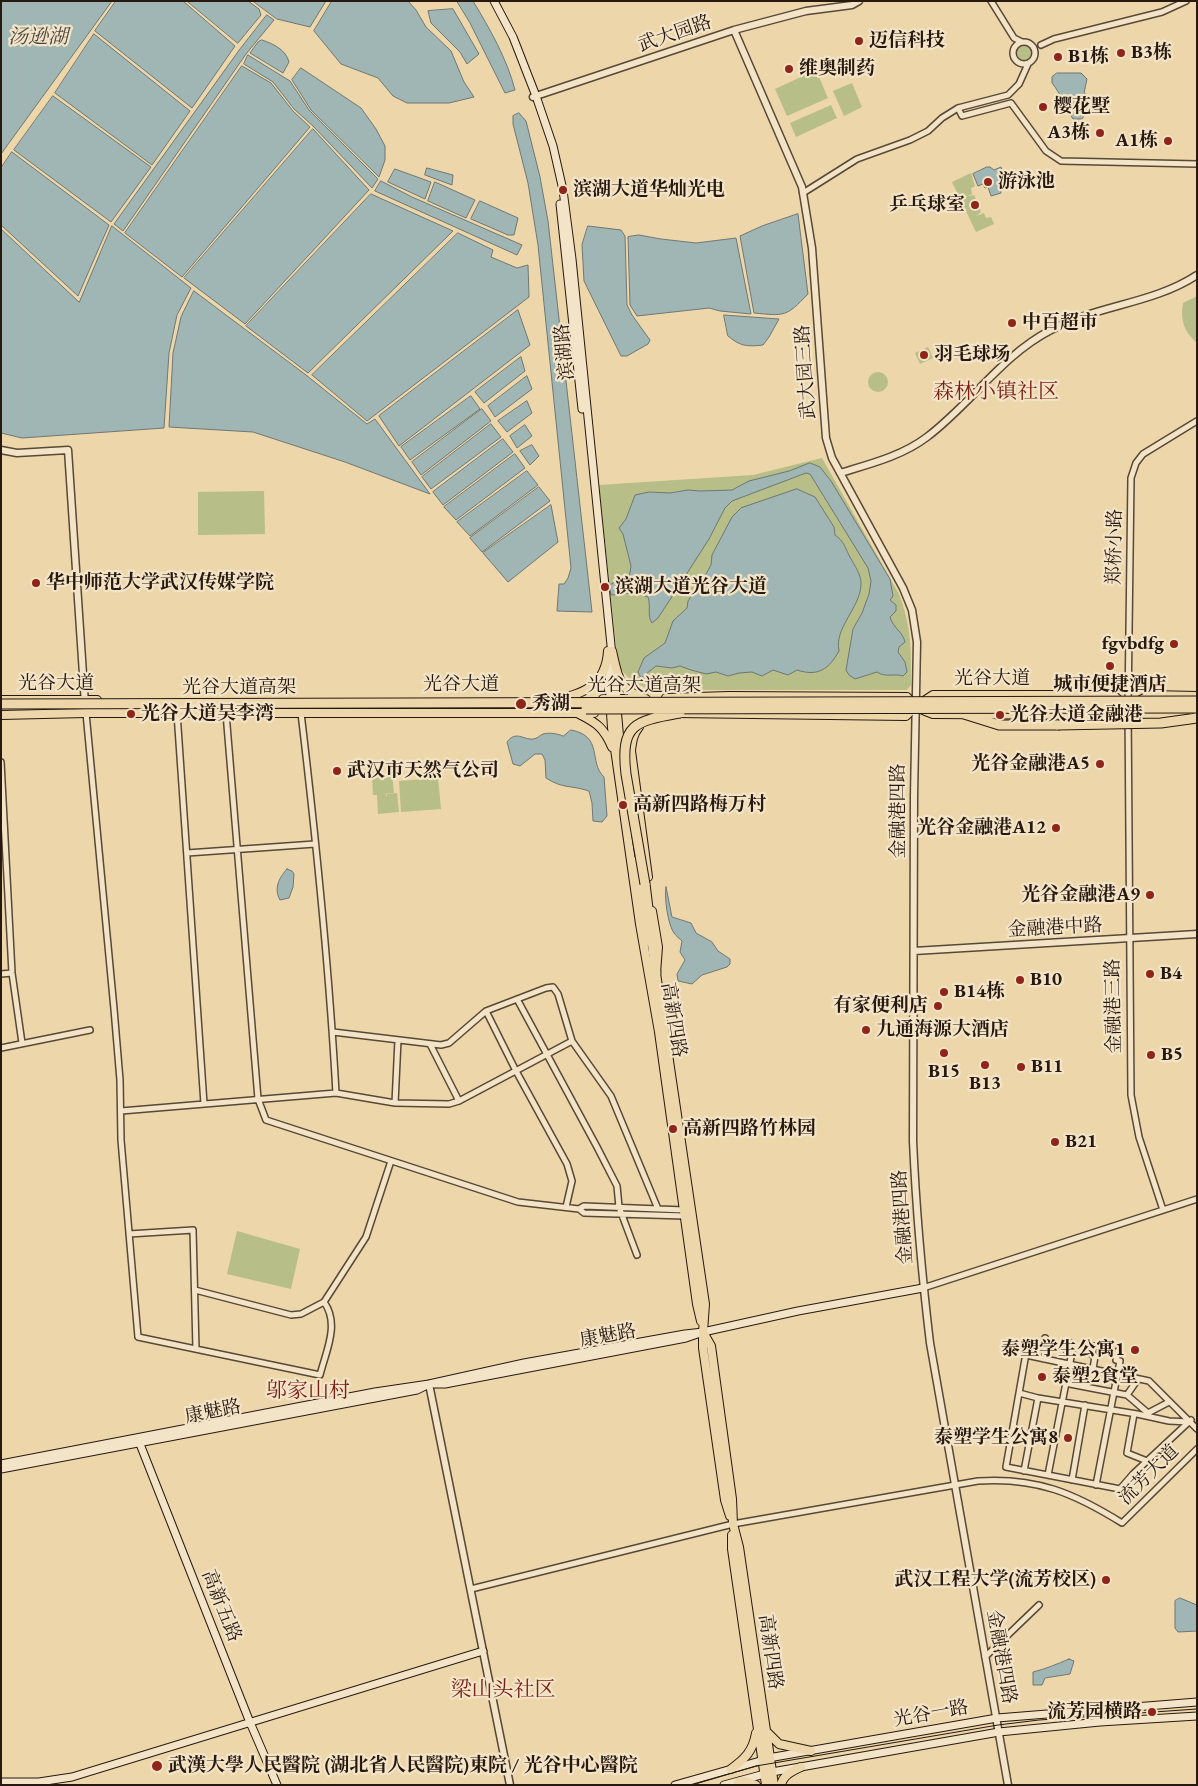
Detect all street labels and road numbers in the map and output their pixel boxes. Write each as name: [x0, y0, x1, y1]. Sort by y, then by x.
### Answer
street label: 武大园路: [635, 11, 715, 57]
street label: 滨湖路: [551, 322, 579, 382]
street label: 武大园三路: [791, 324, 821, 420]
street label: 郑桥小路: [1103, 509, 1127, 585]
street label: 光谷大道: [954, 668, 1030, 690]
street label: 光谷大道: [18, 673, 94, 695]
street label: 光谷大道: [423, 674, 499, 696]
street label: 光谷大道高架: [587, 675, 701, 697]
street label: 光谷大道高架: [182, 677, 296, 699]
street label: 金融港四路: [888, 764, 910, 858]
street label: 金融港中路: [1007, 914, 1103, 942]
street label: 金融港三路: [1102, 958, 1126, 1054]
street label: 高新四路: [656, 981, 690, 1059]
street label: 金融港四路: [888, 1169, 918, 1265]
street label: 康魅路: [578, 1320, 638, 1352]
street label: 康魅路: [183, 1395, 243, 1429]
street label: 流芳大道: [1114, 1440, 1184, 1510]
street label: 高新五路: [196, 1566, 246, 1646]
street label: 金融港四路: [982, 1608, 1020, 1706]
street label: 高新四路: [753, 1613, 787, 1691]
street label: 光谷一路: [892, 1696, 970, 1732]

